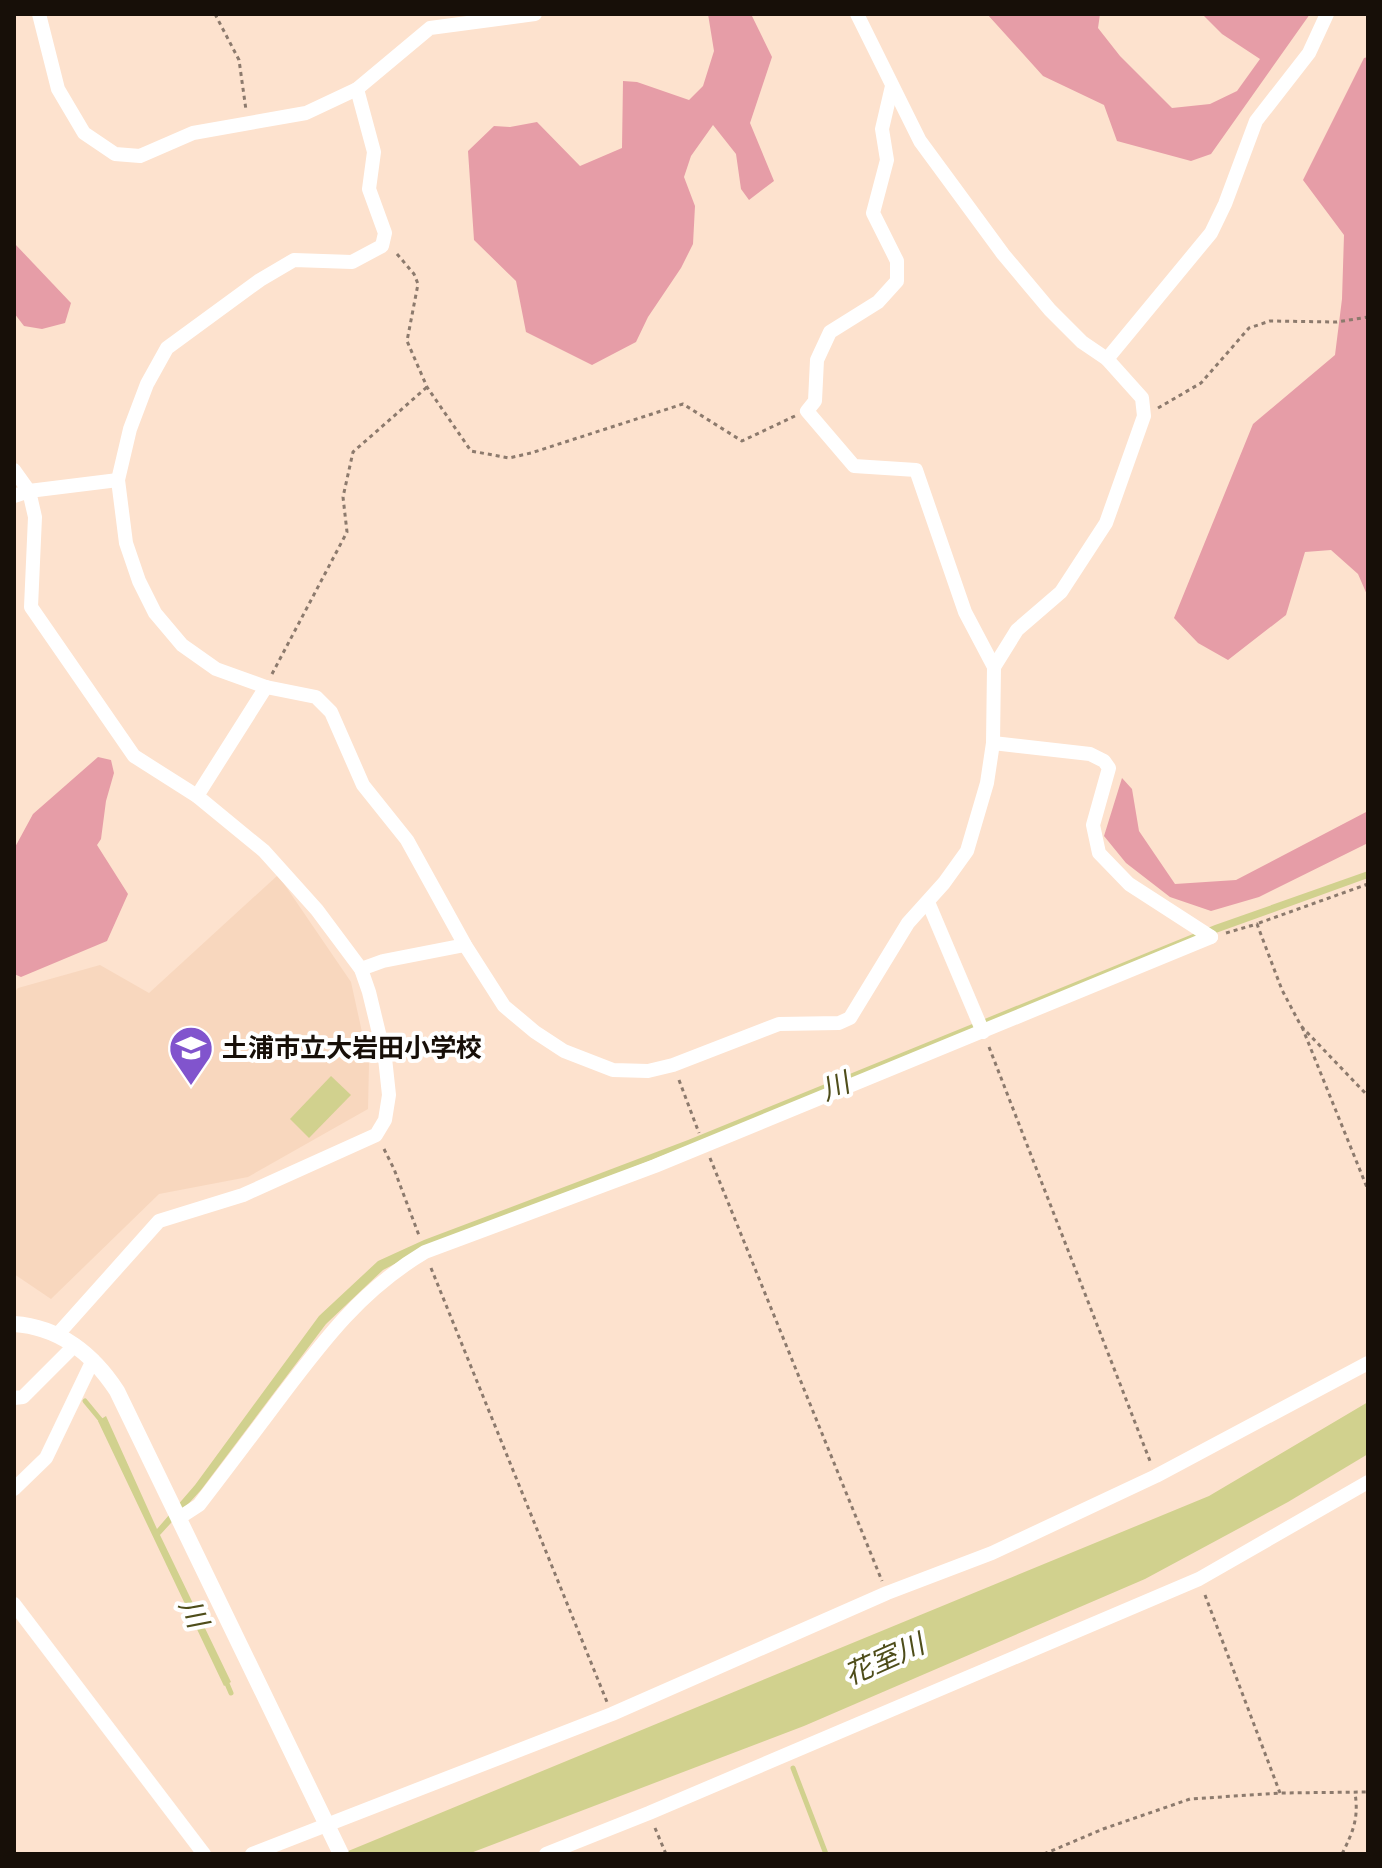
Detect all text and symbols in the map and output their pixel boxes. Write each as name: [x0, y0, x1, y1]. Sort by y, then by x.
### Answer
school or university icon: 土浦市立大岩田小学校: [167, 1024, 215, 1087]
place label: 土浦市立大岩田小学校: [222, 1033, 482, 1064]
water label: 川: [816, 1065, 857, 1107]
water label: 川: [173, 1594, 216, 1636]
water label: 花室川: [839, 1626, 932, 1692]

